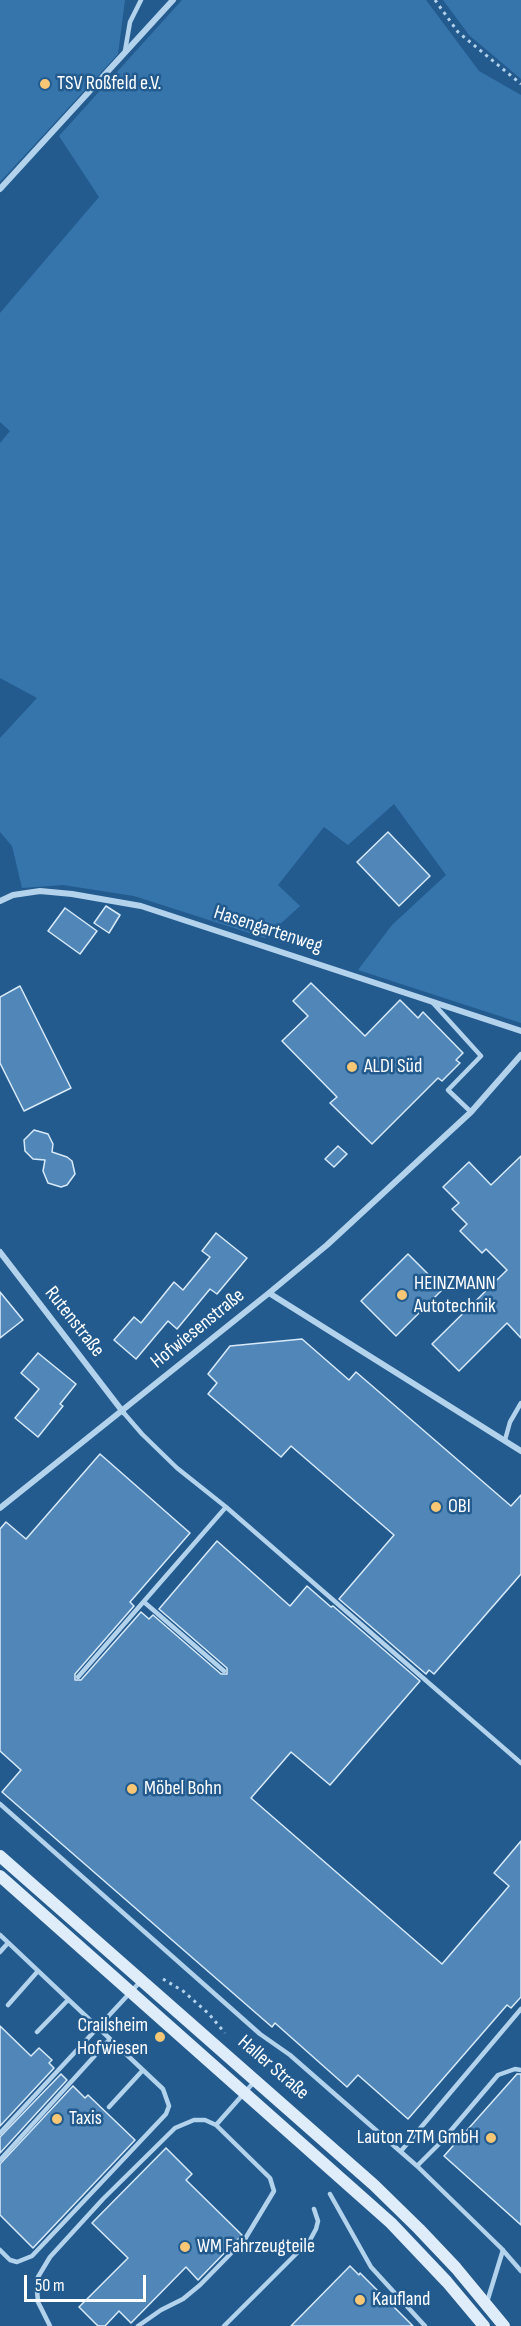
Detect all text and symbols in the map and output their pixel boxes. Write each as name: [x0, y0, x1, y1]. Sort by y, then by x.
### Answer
place label: TSV Roßfeld e.V.: [57, 72, 161, 96]
marker: TSV Roßfeld e.V.: [38, 77, 52, 91]
street label: Hasengartenweg: [211, 901, 325, 959]
place label: ALDI Süd: [364, 1055, 422, 1079]
marker: ALDI Süd: [345, 1060, 359, 1074]
place label: HEINZMANN Autotechnik: [414, 1272, 496, 1319]
street label: Rutenstraße: [39, 1282, 109, 1362]
street label: Hofwiesenstraße: [146, 1284, 250, 1374]
marker: HEINZMANN Autotechnik: [395, 1288, 409, 1302]
place label: OBI: [448, 1495, 471, 1519]
marker: OBI: [429, 1500, 443, 1514]
place label: Möbel Bohn: [144, 1777, 222, 1801]
marker: Möbel Bohn: [125, 1782, 139, 1796]
place label: Crailsheim Hofwiesen: [77, 2014, 148, 2061]
marker: Crailsheim Hofwiesen: [153, 2030, 167, 2044]
street label: Haller Straße: [232, 2031, 314, 2105]
place label: Taxis: [69, 2107, 102, 2131]
marker: Taxis: [50, 2112, 64, 2126]
place label: Lauton ZTM GmbH: [357, 2126, 479, 2150]
marker: Lauton ZTM GmbH: [484, 2131, 498, 2145]
place label: WM Fahrzeugteile: [197, 2235, 315, 2259]
marker: WM Fahrzeugteile: [178, 2240, 192, 2254]
scale bar: [27, 2263, 148, 2301]
text: 50 m: [35, 2275, 65, 2296]
place label: Kaufland: [372, 2288, 430, 2312]
marker: Kaufland: [353, 2293, 367, 2307]

